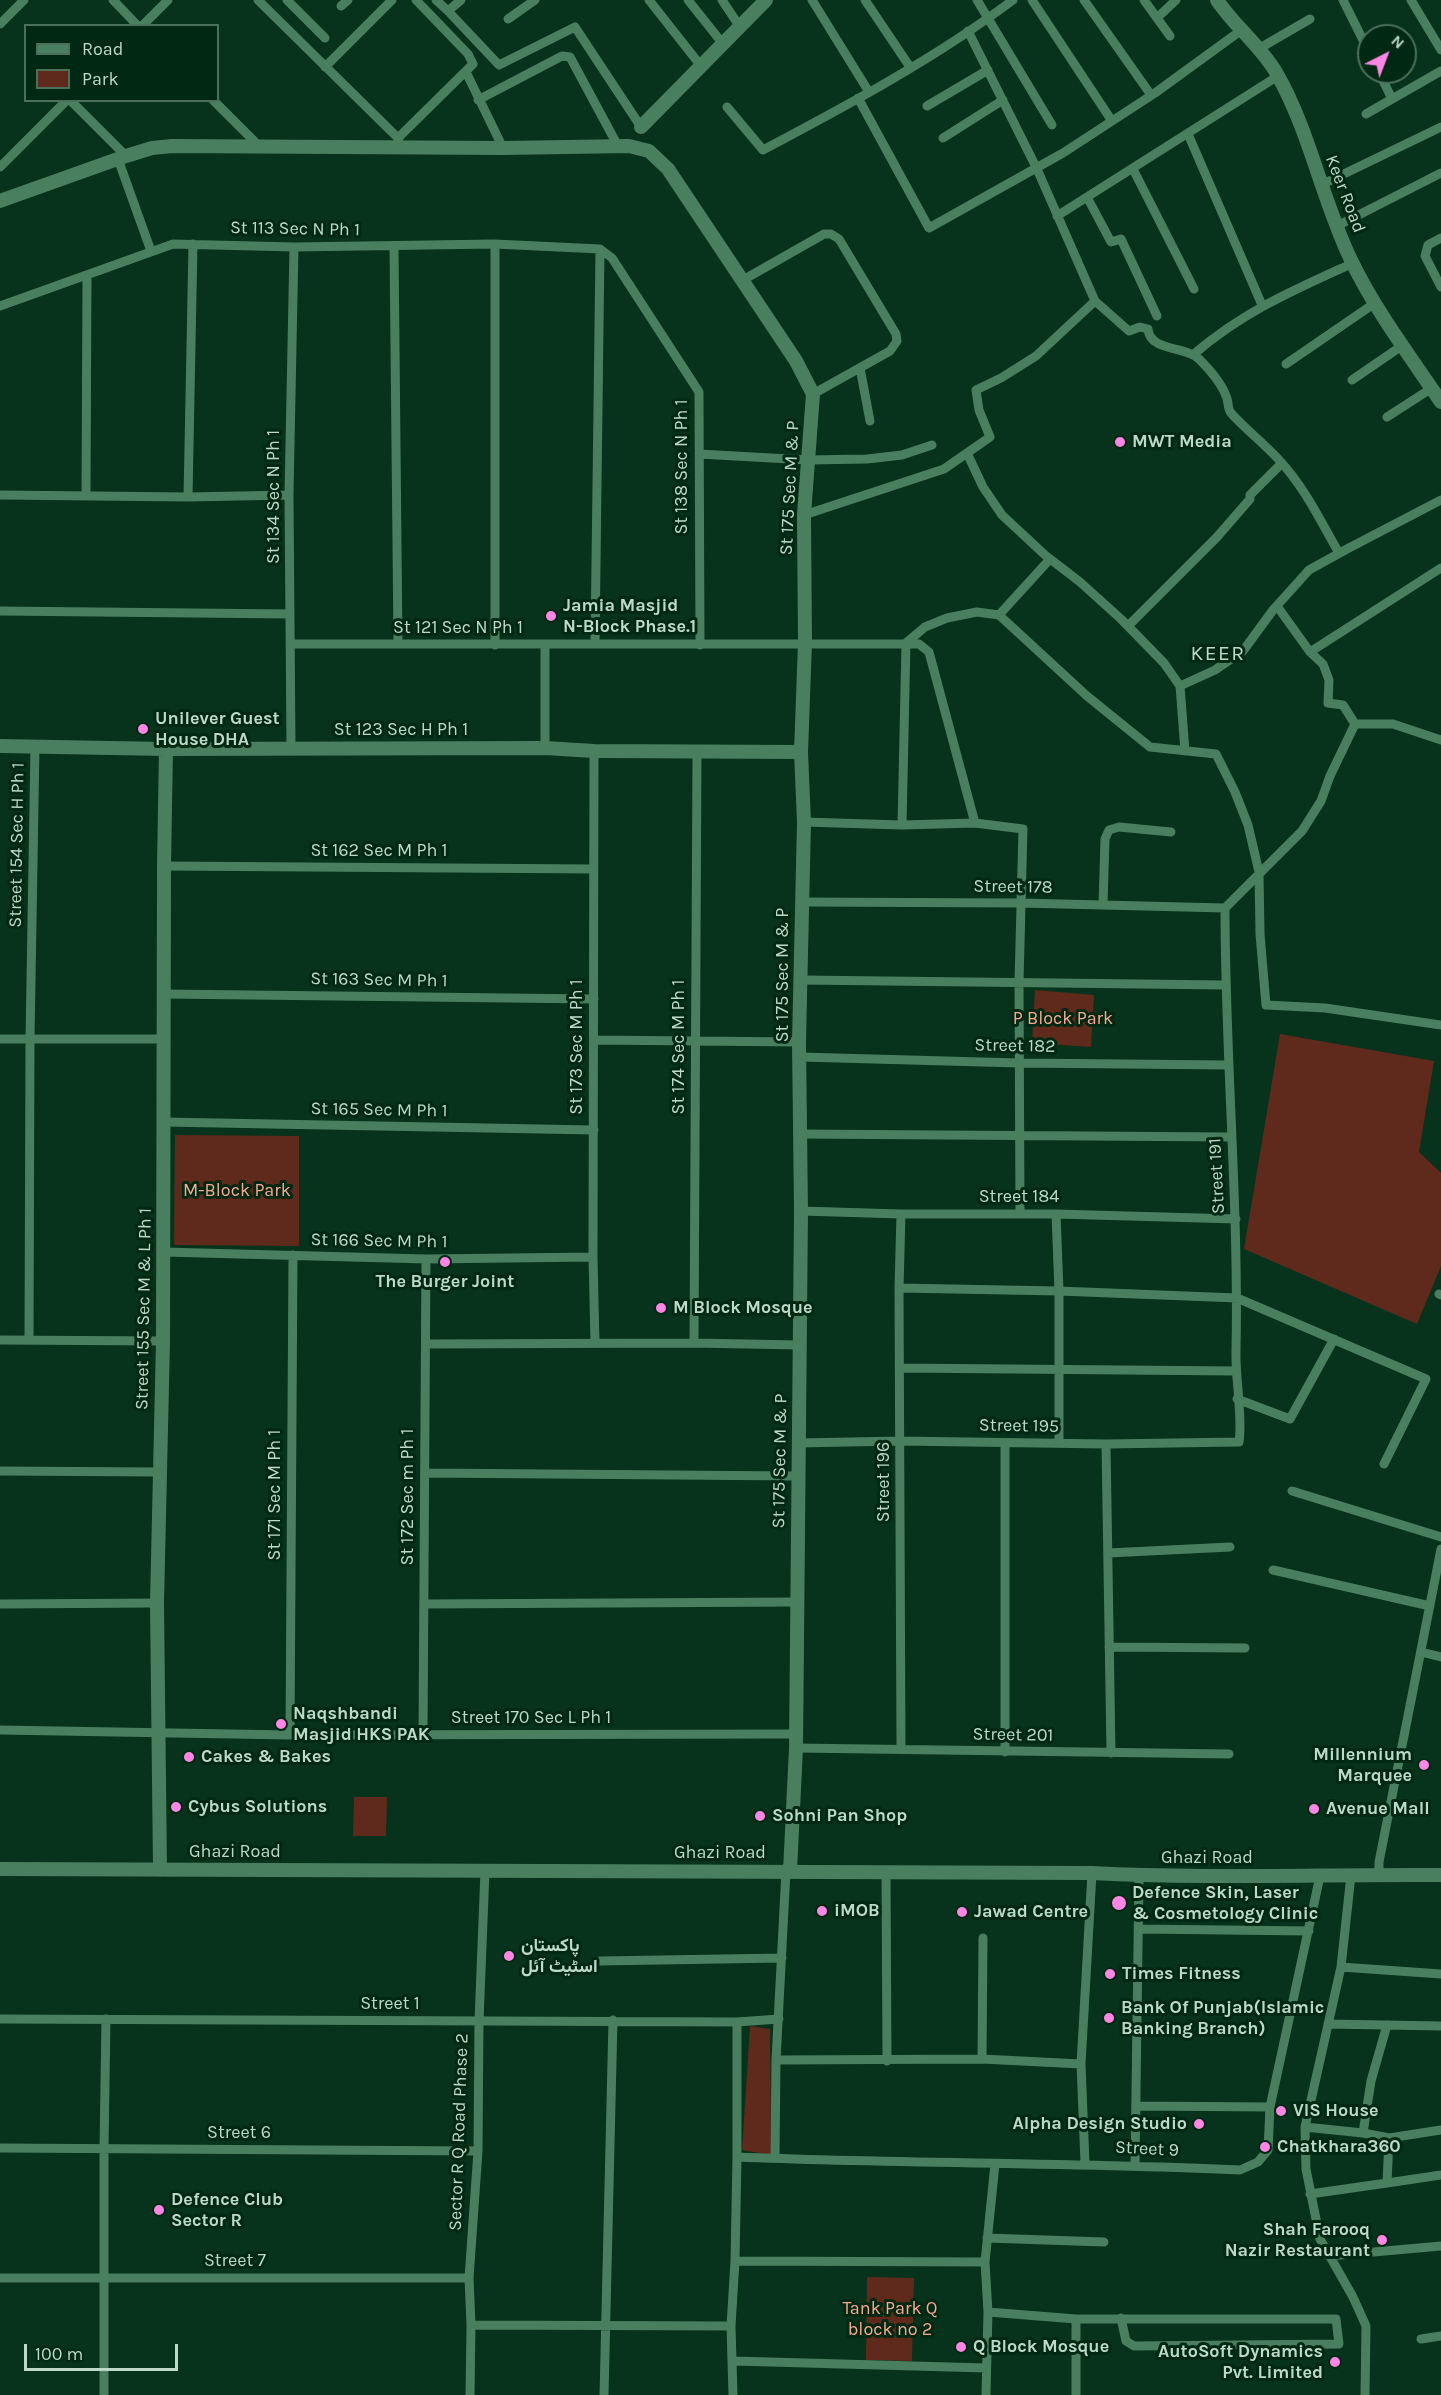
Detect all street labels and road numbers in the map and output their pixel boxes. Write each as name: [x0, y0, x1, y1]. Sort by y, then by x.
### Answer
street label: Keer Road: [1320, 152, 1370, 236]
street label: St 113 Sec N Ph 1: [230, 217, 360, 241]
street label: St 138 Sec N Ph 1: [671, 399, 693, 535]
street label: St 175 Sec M & P: [776, 420, 804, 556]
street label: St 134 Sec N Ph 1: [263, 430, 285, 564]
street label: St 121 Sec N Ph 1: [393, 617, 523, 639]
street label: St 123 Sec H Ph 1: [334, 719, 468, 741]
street label: Street 154 Sec H Ph 1: [5, 762, 29, 928]
street label: St 162 Sec M Ph 1: [310, 840, 448, 862]
street label: Street 178: [973, 876, 1053, 898]
street label: St 175 Sec M & P: [772, 908, 794, 1042]
street label: St 163 Sec M Ph 1: [310, 968, 448, 992]
street label: St 173 Sec M Ph 1: [566, 979, 588, 1115]
street label: St 174 Sec M Ph 1: [668, 980, 690, 1114]
street label: Street 182: [974, 1034, 1056, 1058]
street label: St 165 Sec M Ph 1: [310, 1098, 448, 1122]
street label: Street 191: [1204, 1137, 1230, 1215]
street label: Street 184: [979, 1186, 1059, 1208]
street label: Street 155 Sec M & L Ph 1: [131, 1208, 157, 1410]
street label: St 166 Sec M Ph 1: [310, 1229, 448, 1253]
street label: St 175 Sec M & P: [768, 1393, 792, 1529]
street label: Street 195: [979, 1415, 1059, 1437]
street label: St 172 Sec m Ph 1: [397, 1429, 419, 1565]
street label: St 171 Sec M Ph 1: [264, 1430, 286, 1560]
street label: Street 196: [873, 1442, 895, 1522]
street label: Street 170 Sec L Ph 1: [451, 1707, 611, 1729]
street label: Street 201: [972, 1723, 1054, 1747]
street label: Ghazi Road: [189, 1841, 281, 1863]
street label: Ghazi Road: [674, 1842, 766, 1864]
street label: Ghazi Road: [1161, 1847, 1253, 1869]
street label: Street 1: [360, 1993, 420, 2015]
street label: Sector R Q Road Phase 2: [445, 2033, 473, 2231]
street label: Street 6: [207, 2122, 271, 2144]
street label: Street 9: [1114, 2137, 1180, 2161]
street label: Street 7: [204, 2250, 266, 2272]

